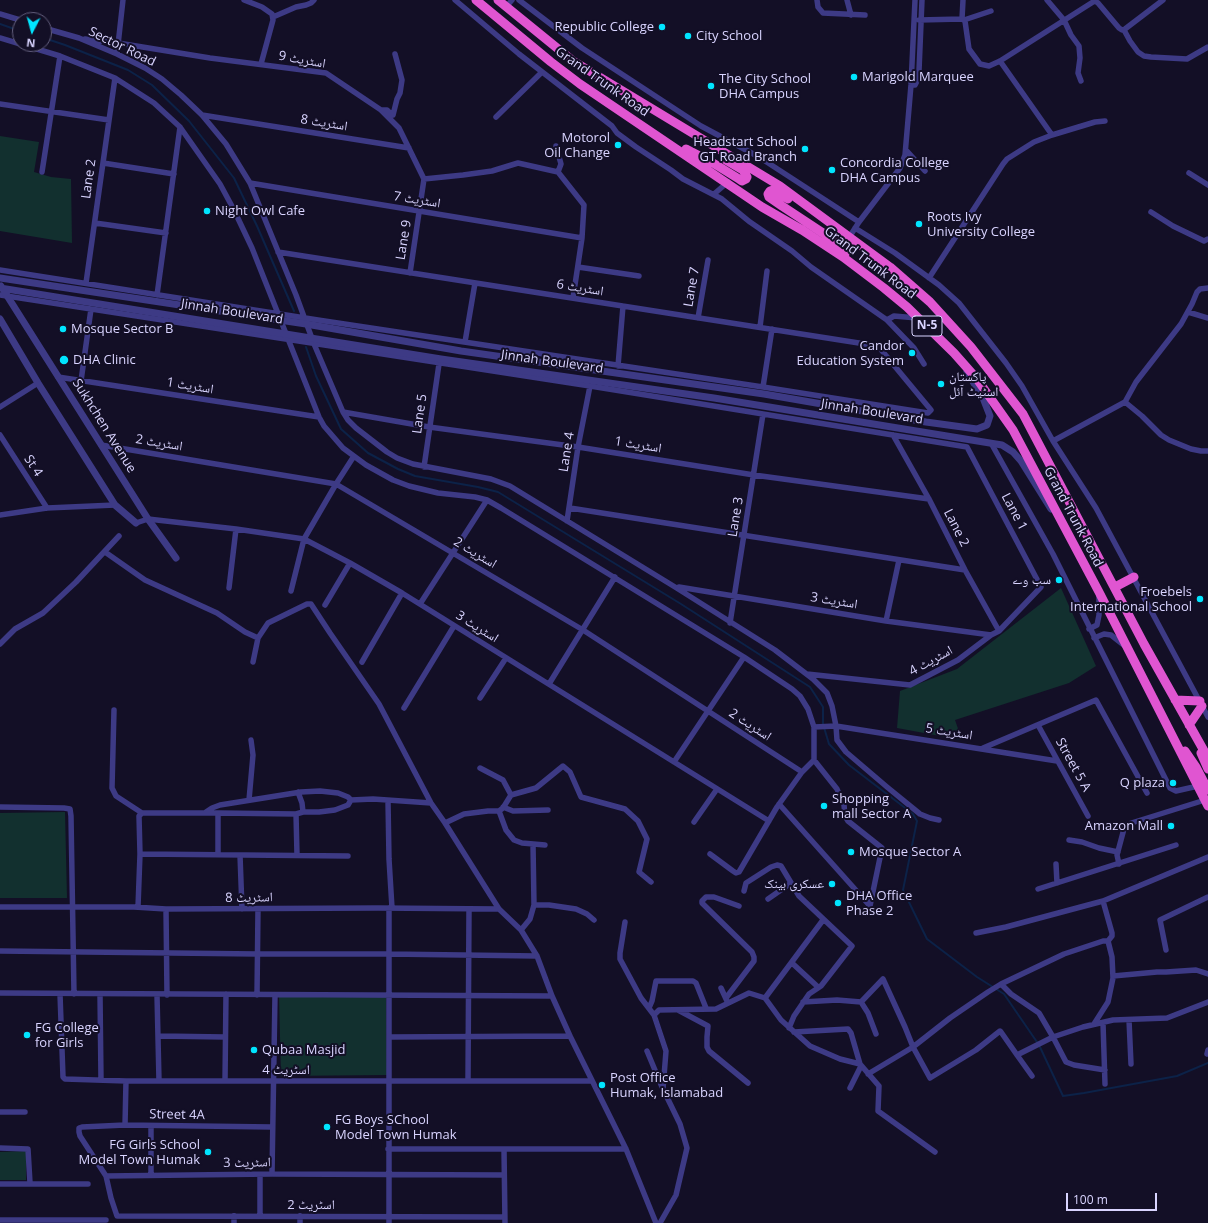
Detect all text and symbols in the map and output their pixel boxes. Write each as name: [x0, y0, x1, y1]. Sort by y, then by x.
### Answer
north arrow: [12, 12, 52, 52]
place label: Republic College: [554, 19, 654, 35]
marker: Republic College: [657, 22, 667, 32]
street label: Sector Road: [86, 24, 158, 70]
place label: City School: [696, 28, 762, 44]
marker: City School: [683, 31, 693, 41]
text: N: [26, 36, 36, 51]
street label: Grand Trunk Road: [552, 44, 652, 120]
street label: اسٹریٹ 9: [277, 48, 327, 72]
place label: Marigold Marquee: [862, 69, 974, 85]
place label: The City School DHA Campus: [719, 71, 811, 102]
marker: Marigold Marquee: [849, 72, 859, 82]
marker: The City School DHA Campus: [706, 81, 716, 91]
street label: اسٹریٹ 8: [299, 112, 349, 134]
place label: Motorol Oil Change: [544, 130, 610, 161]
place label: Headstart School GT Road Branch: [693, 134, 797, 165]
marker: Motorol Oil Change: [613, 140, 623, 150]
marker: Headstart School GT Road Branch: [800, 144, 810, 154]
place label: Concordia College DHA Campus: [840, 155, 949, 186]
street label: Lane 2: [78, 158, 100, 200]
marker: Concordia College DHA Campus: [827, 165, 837, 175]
street label: اسٹریٹ 7: [392, 189, 442, 211]
place label: Night Owl Cafe: [215, 203, 305, 219]
marker: Night Owl Cafe: [202, 206, 212, 216]
place label: Roots Ivy University College: [927, 209, 1035, 240]
street label: Lane 9: [393, 219, 415, 261]
marker: Roots Ivy University College: [914, 219, 924, 229]
street label: Grand Trunk Road: [821, 223, 919, 303]
street label: Lane 7: [681, 266, 703, 308]
street label: اسٹریٹ 6: [555, 277, 605, 299]
street label: Jinnah Boulevard: [180, 296, 284, 328]
road number: N-5: [912, 316, 942, 336]
place label: Mosque Sector B: [71, 321, 174, 337]
marker: Mosque Sector B: [58, 324, 68, 334]
place label: Candor Education System: [797, 338, 904, 369]
street label: Jinnah Boulevard: [500, 347, 604, 377]
marker: Candor Education System: [907, 348, 917, 358]
place label: DHA Clinic: [73, 352, 136, 368]
marker: DHA Clinic: [58, 354, 70, 366]
place label: پاکستان اسٹیٹ آئل: [949, 369, 998, 400]
street label: اسٹریٹ 1: [165, 375, 215, 397]
street label: Sukhchen Avenue: [69, 376, 139, 476]
marker: پاکستان اسٹیٹ آئل: [936, 379, 946, 389]
street label: Lane 5: [409, 393, 431, 435]
street label: Jinnah Boulevard: [820, 396, 924, 428]
street label: Lane 4: [556, 431, 578, 473]
street label: اسٹریٹ 2: [134, 432, 184, 454]
street label: اسٹریٹ 1: [613, 434, 663, 456]
street label: St 4: [20, 452, 46, 480]
street label: Grand Trunk Road: [1040, 464, 1106, 570]
street label: Lane 1: [998, 491, 1030, 533]
street label: Lane 3: [725, 496, 747, 538]
street label: Lane 2: [940, 507, 972, 549]
street label: اسٹریٹ 2: [451, 534, 499, 572]
place label: سب وے: [1012, 572, 1051, 588]
marker: سب وے: [1054, 575, 1064, 585]
place label: Froebels International School: [1070, 584, 1192, 615]
street label: اسٹریٹ 3: [809, 590, 859, 612]
marker: Froebels International School: [1195, 594, 1205, 604]
street label: اسٹریٹ 3: [453, 608, 501, 646]
street label: اسٹریٹ 4: [906, 643, 956, 679]
street label: اسٹریٹ 2: [726, 706, 774, 744]
street label: اسٹریٹ 5: [924, 721, 974, 743]
street label: Street 5 A: [1052, 736, 1094, 794]
place label: Q plaza: [1120, 775, 1165, 791]
marker: Q plaza: [1168, 778, 1178, 788]
place label: Shopping mall Sector A: [832, 791, 911, 822]
marker: Shopping mall Sector A: [819, 801, 829, 811]
place label: Amazon Mall: [1085, 818, 1163, 834]
marker: Amazon Mall: [1166, 821, 1176, 831]
place label: Mosque Sector A: [859, 844, 961, 860]
marker: Mosque Sector A: [846, 847, 856, 857]
place label: عسکری بینک: [764, 876, 824, 892]
marker: عسکری بینک: [827, 879, 837, 889]
place label: DHA Office Phase 2: [846, 888, 912, 919]
street label: اسٹریٹ 8: [225, 890, 273, 906]
marker: DHA Office Phase 2: [833, 898, 843, 908]
place label: FG College for Girls: [35, 1020, 99, 1051]
marker: FG College for Girls: [22, 1030, 32, 1040]
place label: Qubaa Masjid: [262, 1042, 345, 1058]
marker: Qubaa Masjid: [249, 1045, 259, 1055]
street label: اسٹریٹ 4: [262, 1062, 310, 1078]
place label: Post Office Humak, Islamabad: [610, 1070, 723, 1101]
marker: Post Office Humak, Islamabad: [597, 1080, 607, 1090]
street label: Street 4A: [149, 1107, 205, 1123]
place label: FG Boys SChool Model Town Humak: [335, 1112, 456, 1143]
marker: FG Boys SChool Model Town Humak: [322, 1122, 332, 1132]
place label: FG Girls School Model Town Humak: [79, 1137, 200, 1168]
marker: FG Girls School Model Town Humak: [203, 1147, 213, 1157]
street label: اسٹریٹ 3: [223, 1155, 271, 1171]
scale bar: [1068, 1185, 1159, 1211]
text: 100 m: [1073, 1191, 1108, 1208]
street label: اسٹریٹ 2: [287, 1197, 335, 1213]

